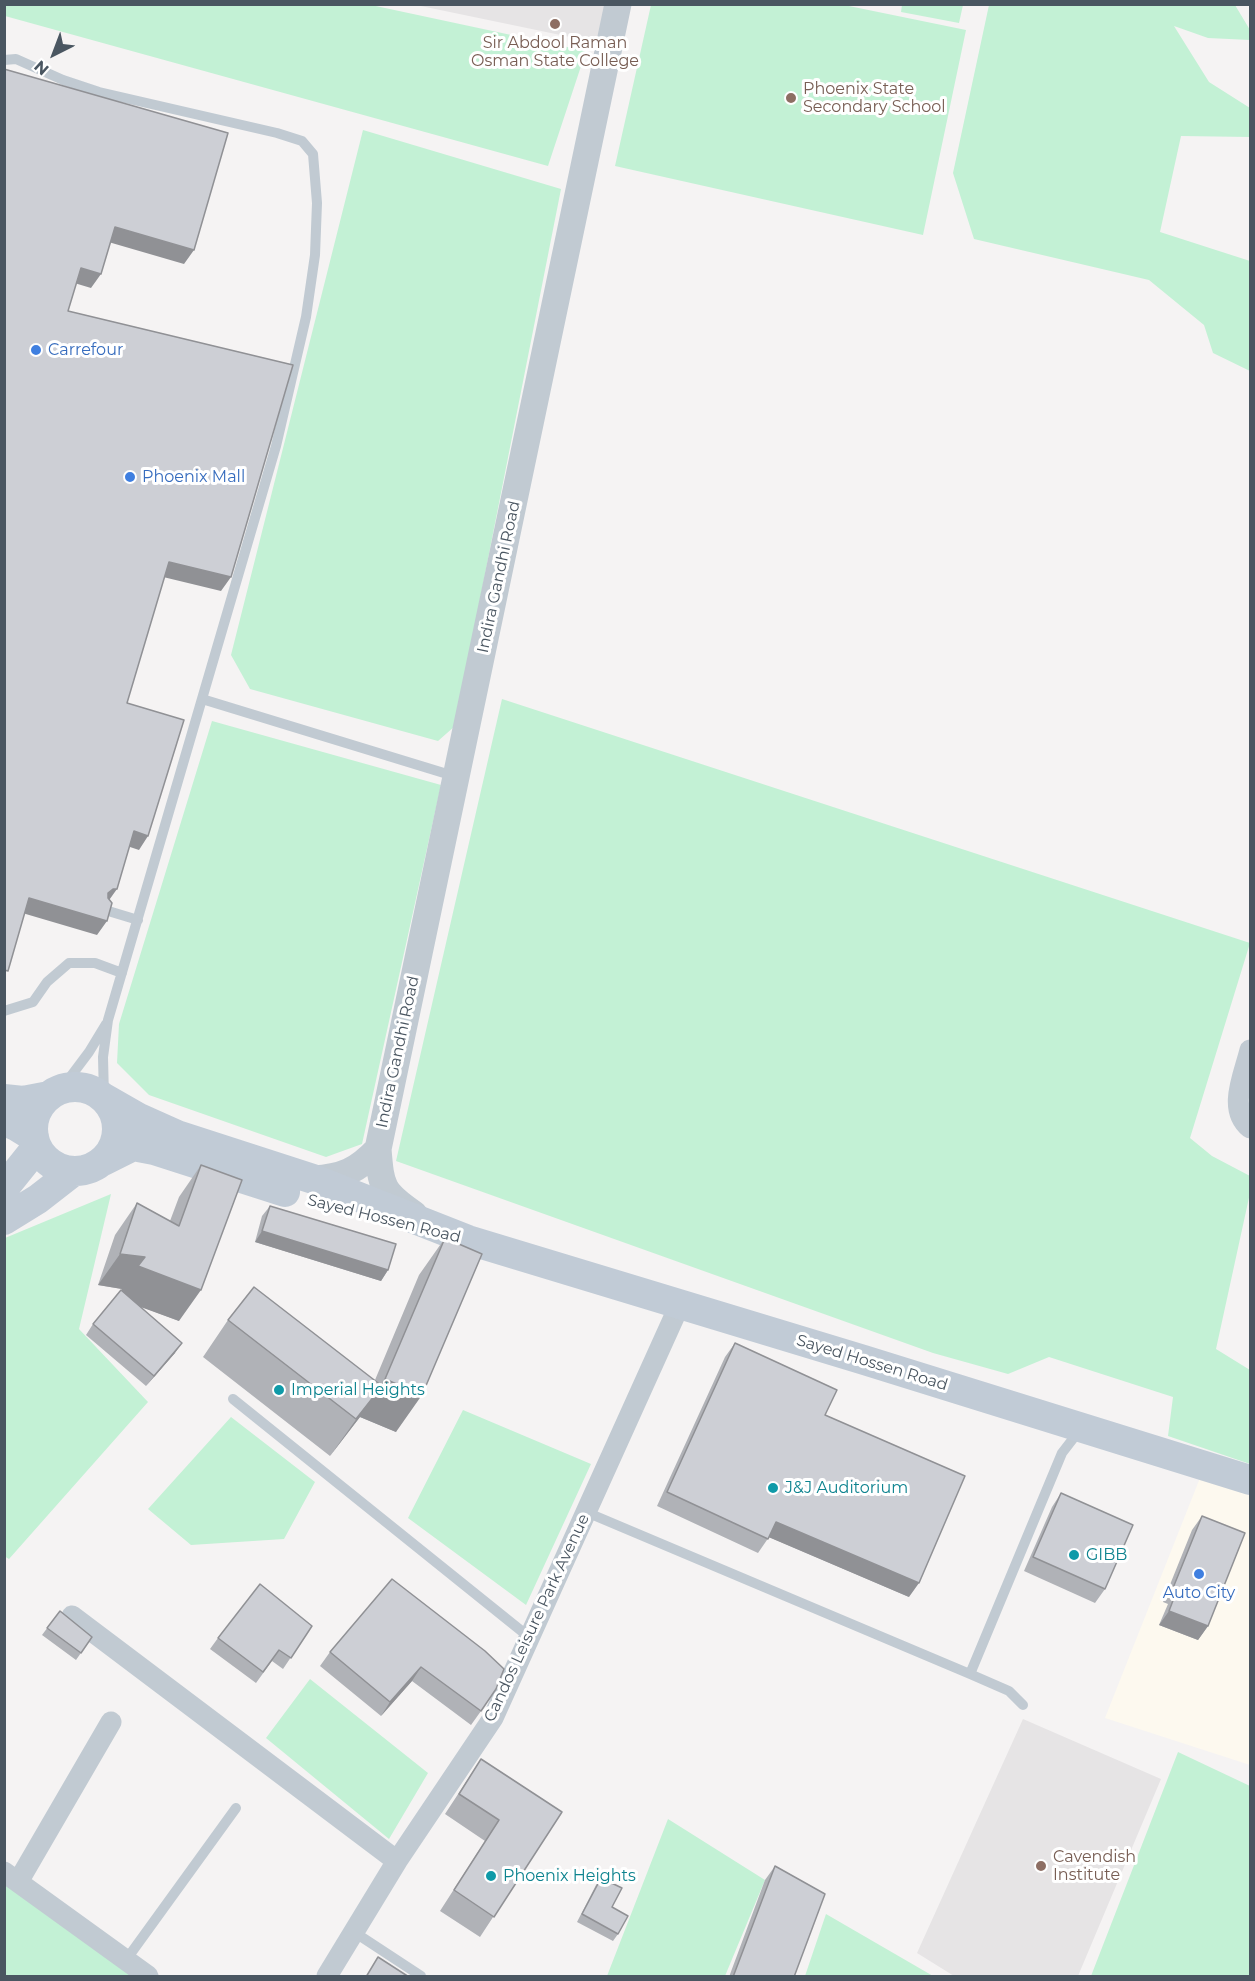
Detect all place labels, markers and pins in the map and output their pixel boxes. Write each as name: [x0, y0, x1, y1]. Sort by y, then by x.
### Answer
marker: Sir Abdool Raman Osman State College: [548, 17, 562, 31]
place label: Sir Abdool Raman Osman State College: [471, 33, 639, 71]
place label: Phoenix State Secondary School: [803, 79, 946, 117]
marker: Phoenix State Secondary School: [784, 91, 798, 105]
place label: Carrefour: [48, 340, 123, 360]
marker: Carrefour: [29, 343, 43, 357]
place label: Phoenix Mall: [142, 467, 245, 487]
marker: Phoenix Mall: [123, 470, 137, 484]
place label: Imperial Heights: [291, 1380, 425, 1400]
marker: Imperial Heights: [272, 1383, 286, 1397]
place label: J&J Auditorium: [785, 1478, 908, 1498]
marker: J&J Auditorium: [766, 1481, 780, 1495]
place label: GIBB: [1086, 1545, 1127, 1565]
marker: GIBB: [1067, 1548, 1081, 1562]
marker: Auto City: [1192, 1567, 1206, 1581]
place label: Auto City: [1163, 1583, 1235, 1603]
place label: Cavendish Institute: [1053, 1847, 1136, 1885]
marker: Cavendish Institute: [1034, 1859, 1048, 1873]
place label: Phoenix Heights: [503, 1866, 636, 1886]
marker: Phoenix Heights: [484, 1869, 498, 1883]

